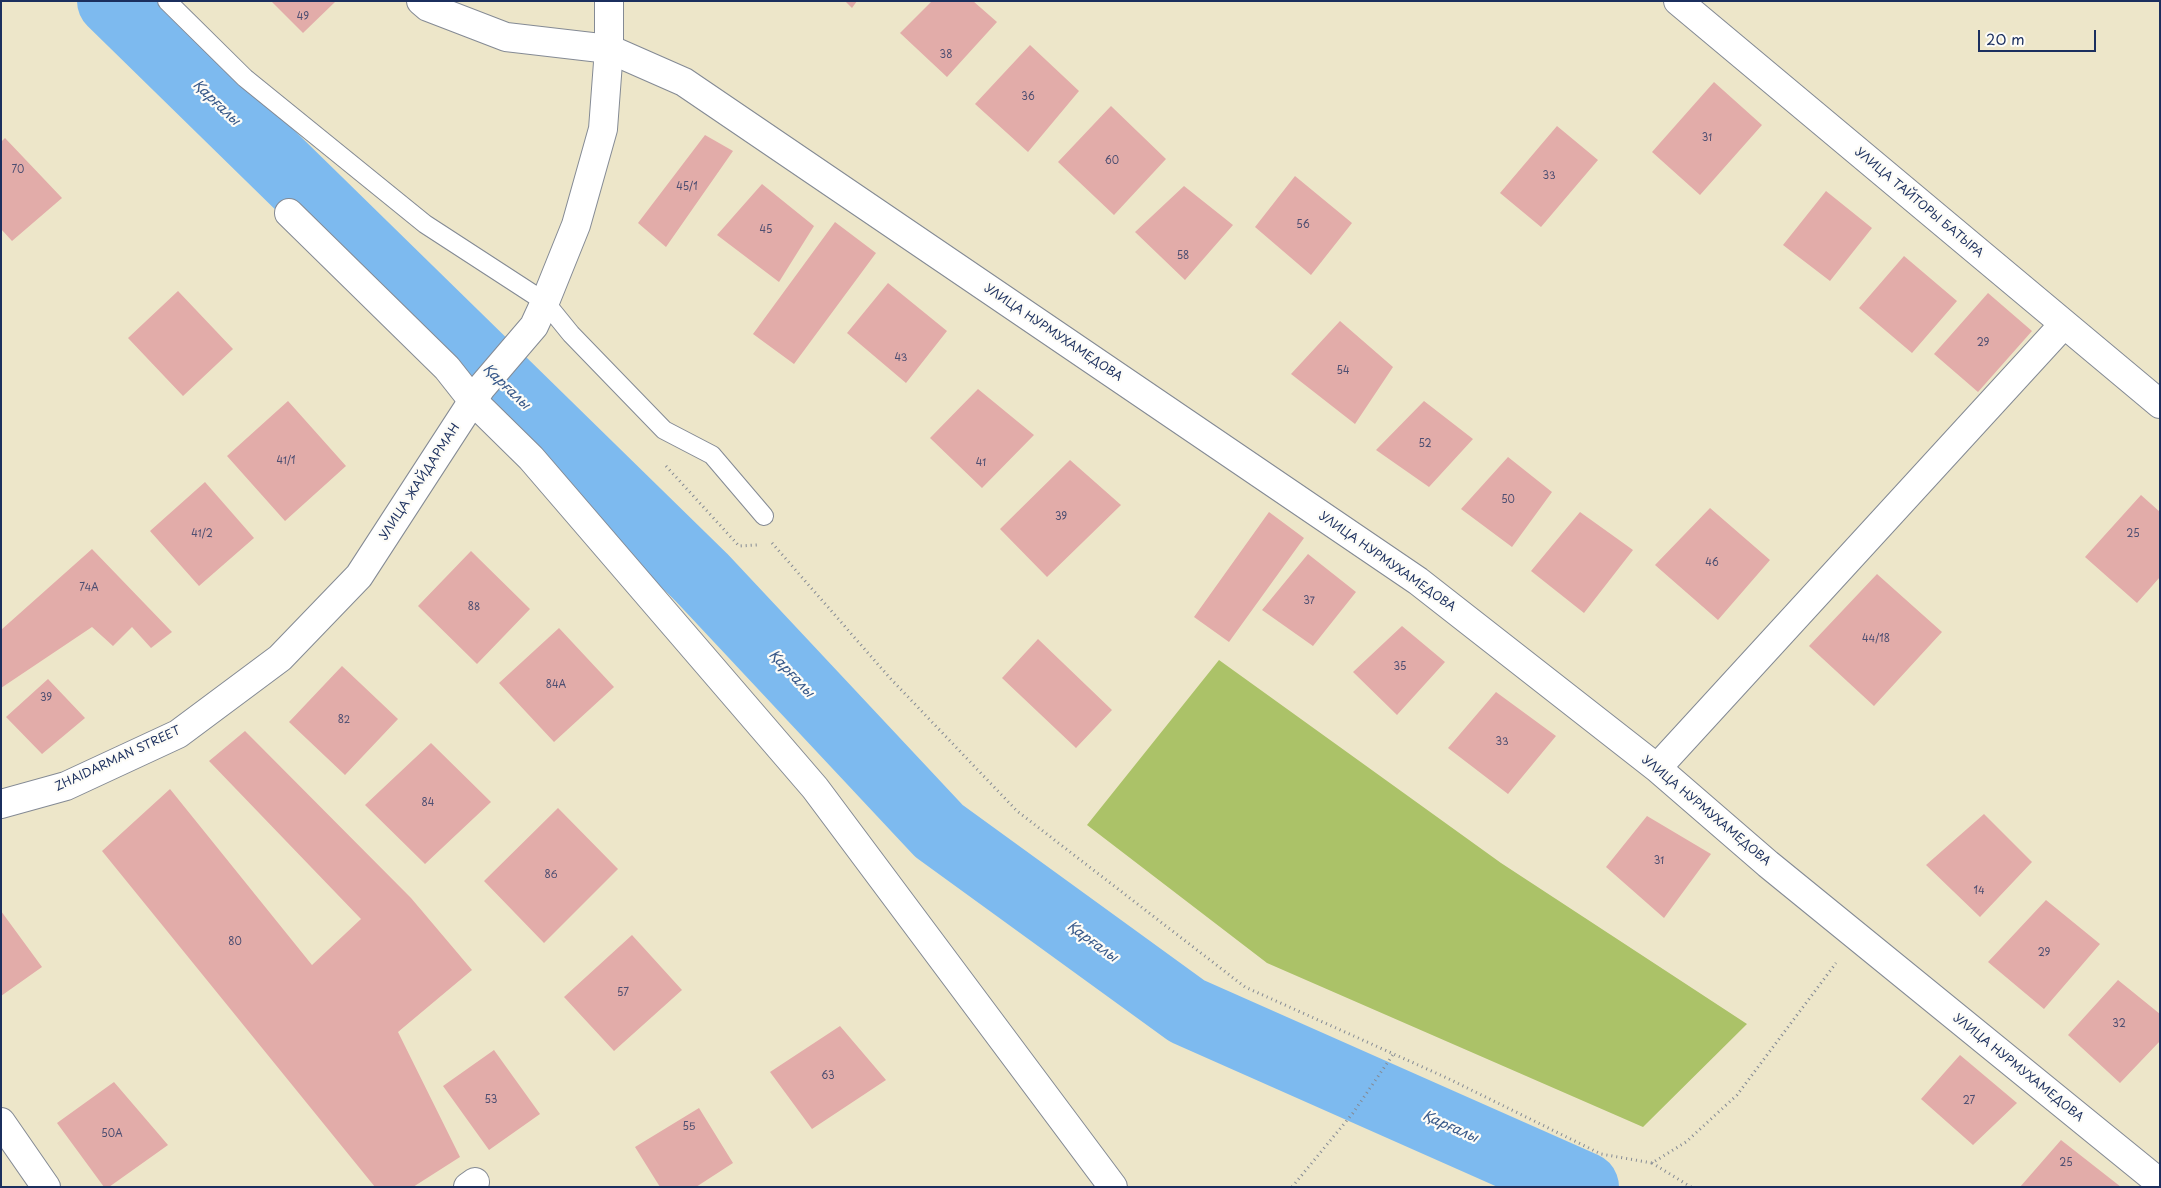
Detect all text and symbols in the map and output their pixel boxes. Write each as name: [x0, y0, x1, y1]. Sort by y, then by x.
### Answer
house number: 49: [297, 11, 309, 23]
scale bar: [1981, 20, 2098, 52]
text: 20 m: [1986, 27, 2025, 50]
house number: 38: [940, 49, 952, 61]
water label: Қарғалы: [189, 77, 243, 129]
house number: 36: [1021, 91, 1035, 103]
house number: 31: [1702, 132, 1712, 144]
street label: УЛИЦА ТАЙТОРЫ БАТЫРА: [1852, 145, 1986, 261]
house number: 60: [1105, 155, 1119, 167]
house number: 70: [12, 164, 24, 176]
house number: 33: [1542, 170, 1556, 182]
house number: 45/1: [676, 181, 698, 193]
house number: 56: [1296, 219, 1310, 231]
house number: 45: [760, 224, 772, 236]
house number: 58: [1177, 250, 1189, 262]
street label: УЛИЦА НУРМУХАМЕДОВА: [981, 281, 1125, 385]
house number: 29: [1977, 337, 1989, 349]
house number: 43: [895, 352, 907, 364]
water label: Қарғалы: [479, 361, 533, 413]
house number: 54: [1336, 365, 1350, 377]
street label: УЛИЦА ЖАЙДАРМАН: [377, 421, 463, 543]
house number: 52: [1418, 438, 1432, 450]
house number: 41/1: [276, 455, 296, 467]
house number: 41: [976, 457, 986, 469]
house number: 50: [1501, 494, 1515, 506]
street label: УЛИЦА НУРМУХАМЕДОВА: [1316, 509, 1458, 615]
house number: 39: [1055, 511, 1067, 523]
house number: 41/2: [191, 528, 213, 540]
house number: 25: [2126, 528, 2140, 540]
house number: 46: [1705, 557, 1719, 569]
house number: 74А: [79, 582, 99, 594]
house number: 37: [1303, 595, 1315, 607]
house number: 88: [468, 601, 480, 613]
house number: 44/18: [1862, 633, 1890, 645]
water label: Қарғалы: [765, 647, 817, 701]
house number: 35: [1394, 661, 1406, 673]
house number: 84А: [546, 679, 566, 691]
house number: 39: [40, 692, 52, 704]
house number: 82: [338, 714, 350, 726]
street label: ZHAIDARMAN STREET: [53, 723, 183, 795]
house number: 33: [1495, 736, 1509, 748]
street label: УЛИЦА НУРМУХАМЕДОВА: [1639, 753, 1773, 869]
house number: 84: [422, 797, 434, 809]
house number: 31: [1654, 855, 1664, 867]
house number: 86: [545, 869, 557, 881]
house number: 14: [1973, 885, 1985, 897]
water label: Қарғалы: [1063, 918, 1121, 966]
house number: 80: [228, 936, 242, 948]
house number: 29: [2038, 947, 2050, 959]
house number: 57: [617, 987, 629, 999]
street label: УЛИЦА НУРМУХАМЕДОВА: [1950, 1011, 2086, 1125]
house number: 32: [2112, 1018, 2126, 1030]
house number: 63: [821, 1070, 835, 1082]
house number: 53: [485, 1094, 497, 1106]
house number: 27: [1963, 1095, 1975, 1107]
water label: Қарғалы: [1420, 1107, 1480, 1147]
house number: 55: [683, 1121, 695, 1133]
house number: 50А: [101, 1128, 123, 1140]
house number: 25: [2059, 1157, 2073, 1169]

